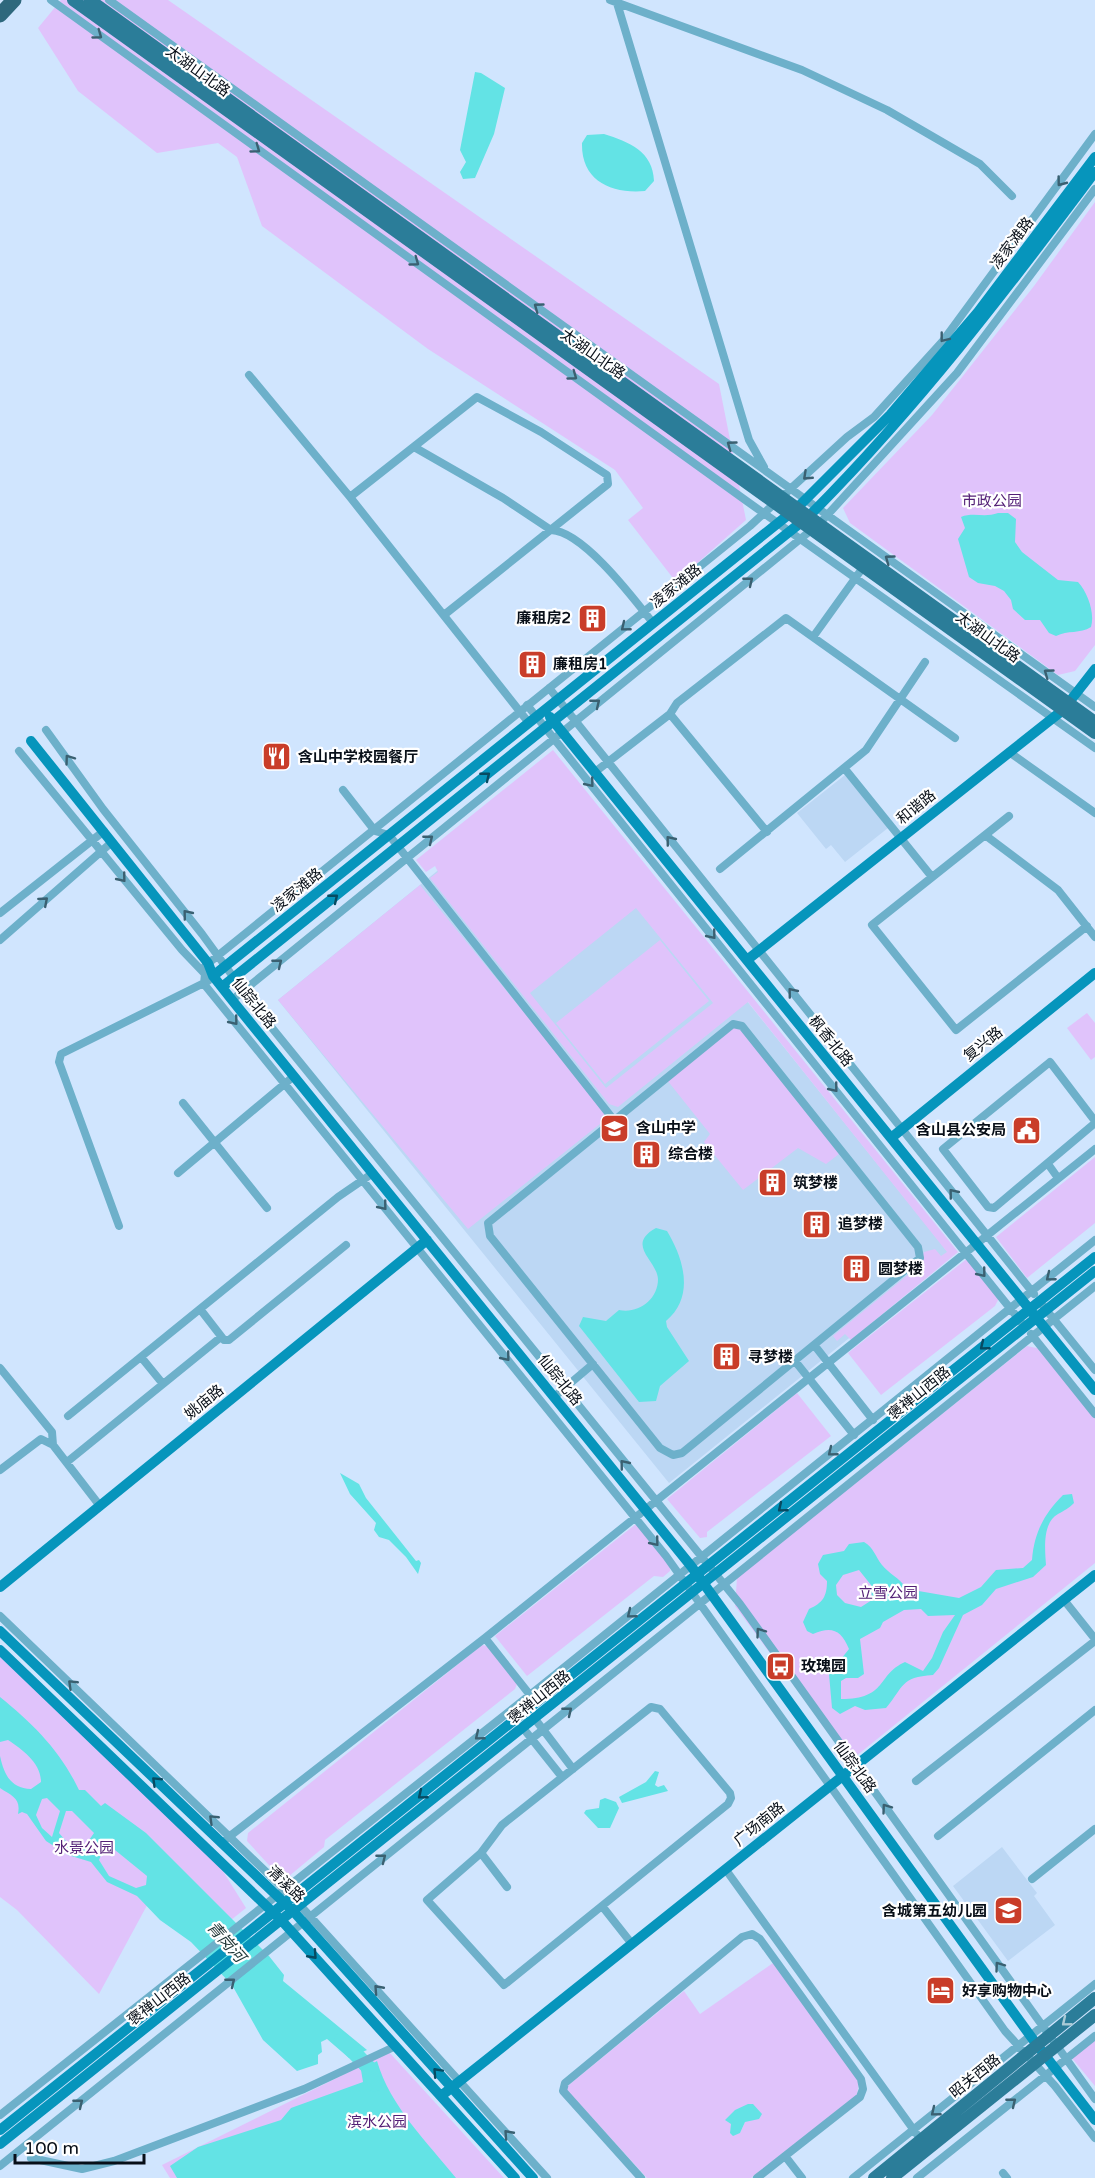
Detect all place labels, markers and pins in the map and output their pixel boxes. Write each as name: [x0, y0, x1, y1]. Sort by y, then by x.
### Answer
building icon: 廉租房2: [576, 602, 608, 634]
place label: 廉租房2: [517, 609, 571, 627]
building icon: 廉租房1: [516, 648, 548, 680]
place label: 廉租房1: [553, 655, 607, 673]
restaurant icon: 含山中学校园餐厅: [261, 741, 293, 773]
place label: 含山中学校园餐厅: [298, 748, 418, 766]
school or university icon: 含山中学: [599, 1112, 631, 1144]
public building icon: 含山县公安局: [1011, 1114, 1043, 1146]
place label: 含山中学: [636, 1119, 696, 1137]
place label: 含山县公安局: [916, 1121, 1006, 1139]
building icon: 综合楼: [631, 1138, 663, 1170]
place label: 综合楼: [668, 1145, 713, 1163]
building icon: 筑梦楼: [756, 1167, 788, 1199]
place label: 筑梦楼: [793, 1174, 838, 1192]
building icon: 追梦楼: [801, 1208, 833, 1240]
place label: 追梦楼: [838, 1215, 883, 1233]
building icon: 圆梦楼: [841, 1253, 873, 1285]
place label: 圆梦楼: [878, 1260, 923, 1278]
building icon: 寻梦楼: [711, 1341, 743, 1373]
place label: 寻梦楼: [748, 1348, 793, 1366]
bus stop icon: 玫瑰园: [764, 1650, 796, 1682]
place label: 玫瑰园: [801, 1657, 846, 1675]
school or university icon: 含城第五幼儿园: [992, 1895, 1024, 1927]
place label: 含城第五幼儿园: [882, 1902, 987, 1920]
hotel icon: 好享购物中心: [925, 1975, 957, 2007]
place label: 好享购物中心: [962, 1982, 1052, 2000]

